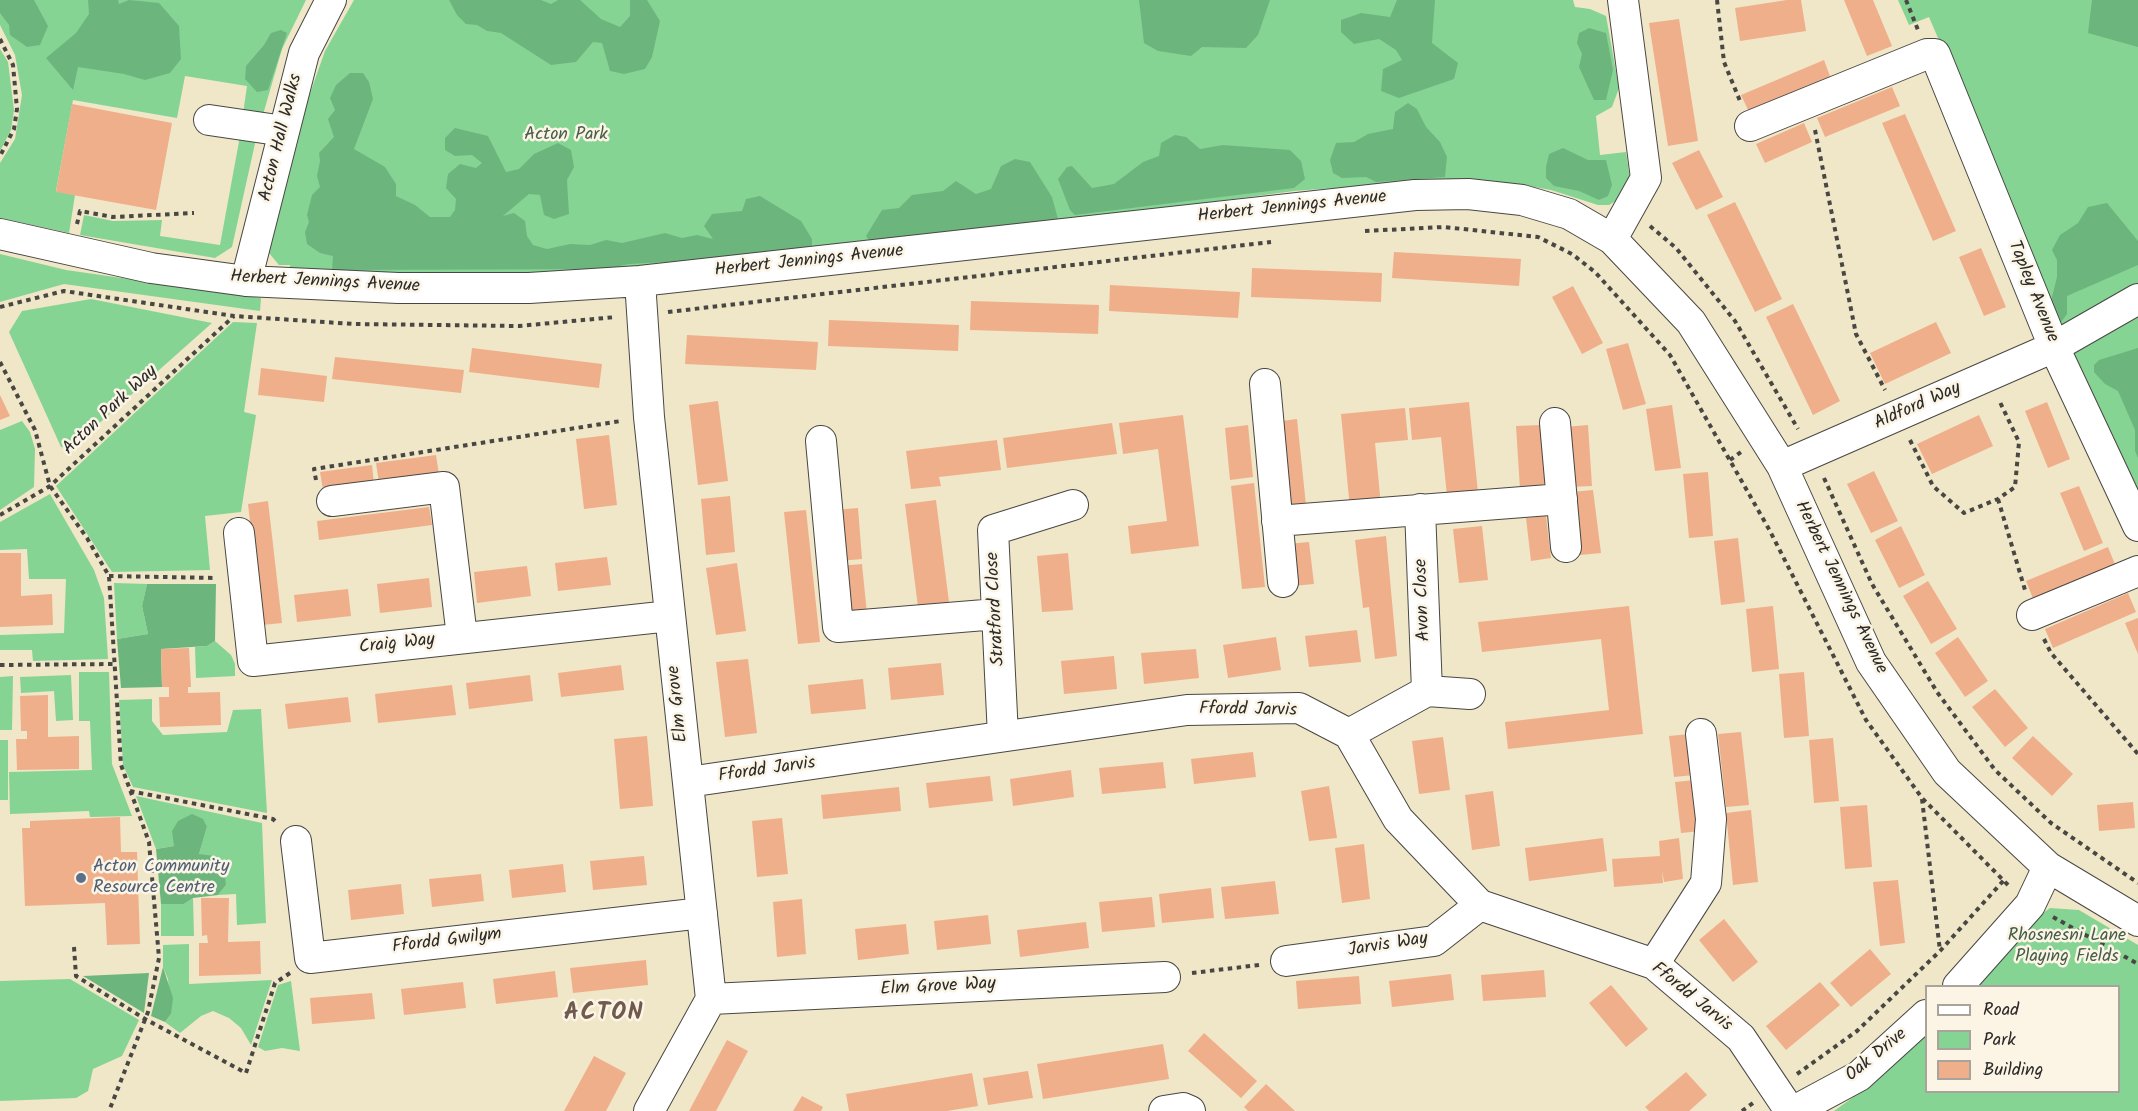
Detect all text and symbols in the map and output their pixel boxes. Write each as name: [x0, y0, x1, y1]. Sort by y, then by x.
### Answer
street label: Acton Hall Walks: [256, 72, 308, 204]
park label: Acton Park: [524, 125, 608, 147]
street label: Herbert Jennings Avenue: [1196, 187, 1388, 229]
street label: Tapley Avenue: [2002, 238, 2062, 346]
street label: Herbert Jennings Avenue: [713, 241, 905, 283]
street label: Herbert Jennings Avenue: [230, 267, 420, 299]
street label: Acton Park Way: [59, 362, 163, 460]
street label: Aldford Way: [1871, 378, 1965, 436]
street label: Herbert Jennings Avenue: [1789, 498, 1891, 678]
street label: Stratford Close: [983, 551, 1011, 667]
street label: Avon Close: [1412, 558, 1436, 642]
street label: Craig Way: [358, 630, 436, 660]
street label: Elm Grove: [664, 664, 694, 744]
street label: Ffordd Jarvis: [1199, 699, 1297, 723]
street label: Ffordd Jarvis: [717, 753, 817, 789]
place label: Acton Community Resource Centre: [93, 857, 229, 900]
marker: Acton Community Resource Centre: [74, 871, 88, 885]
street label: Ffordd Gwilym: [391, 925, 503, 959]
park label: Rhosnesni Lane Playing Fields: [2008, 926, 2126, 968]
street label: Jarvis Way: [1347, 929, 1429, 963]
street label: Ffordd Jarvis: [1646, 959, 1736, 1037]
street label: Elm Grove Way: [880, 974, 996, 1002]
legend: [1925, 985, 2120, 1093]
text: Road: [1983, 996, 2019, 1025]
district label: ACTON: [564, 1001, 644, 1029]
street label: Oak Drive: [1842, 1025, 1912, 1087]
text: Park: [1983, 1026, 2016, 1055]
text: Building: [1983, 1056, 2043, 1085]

